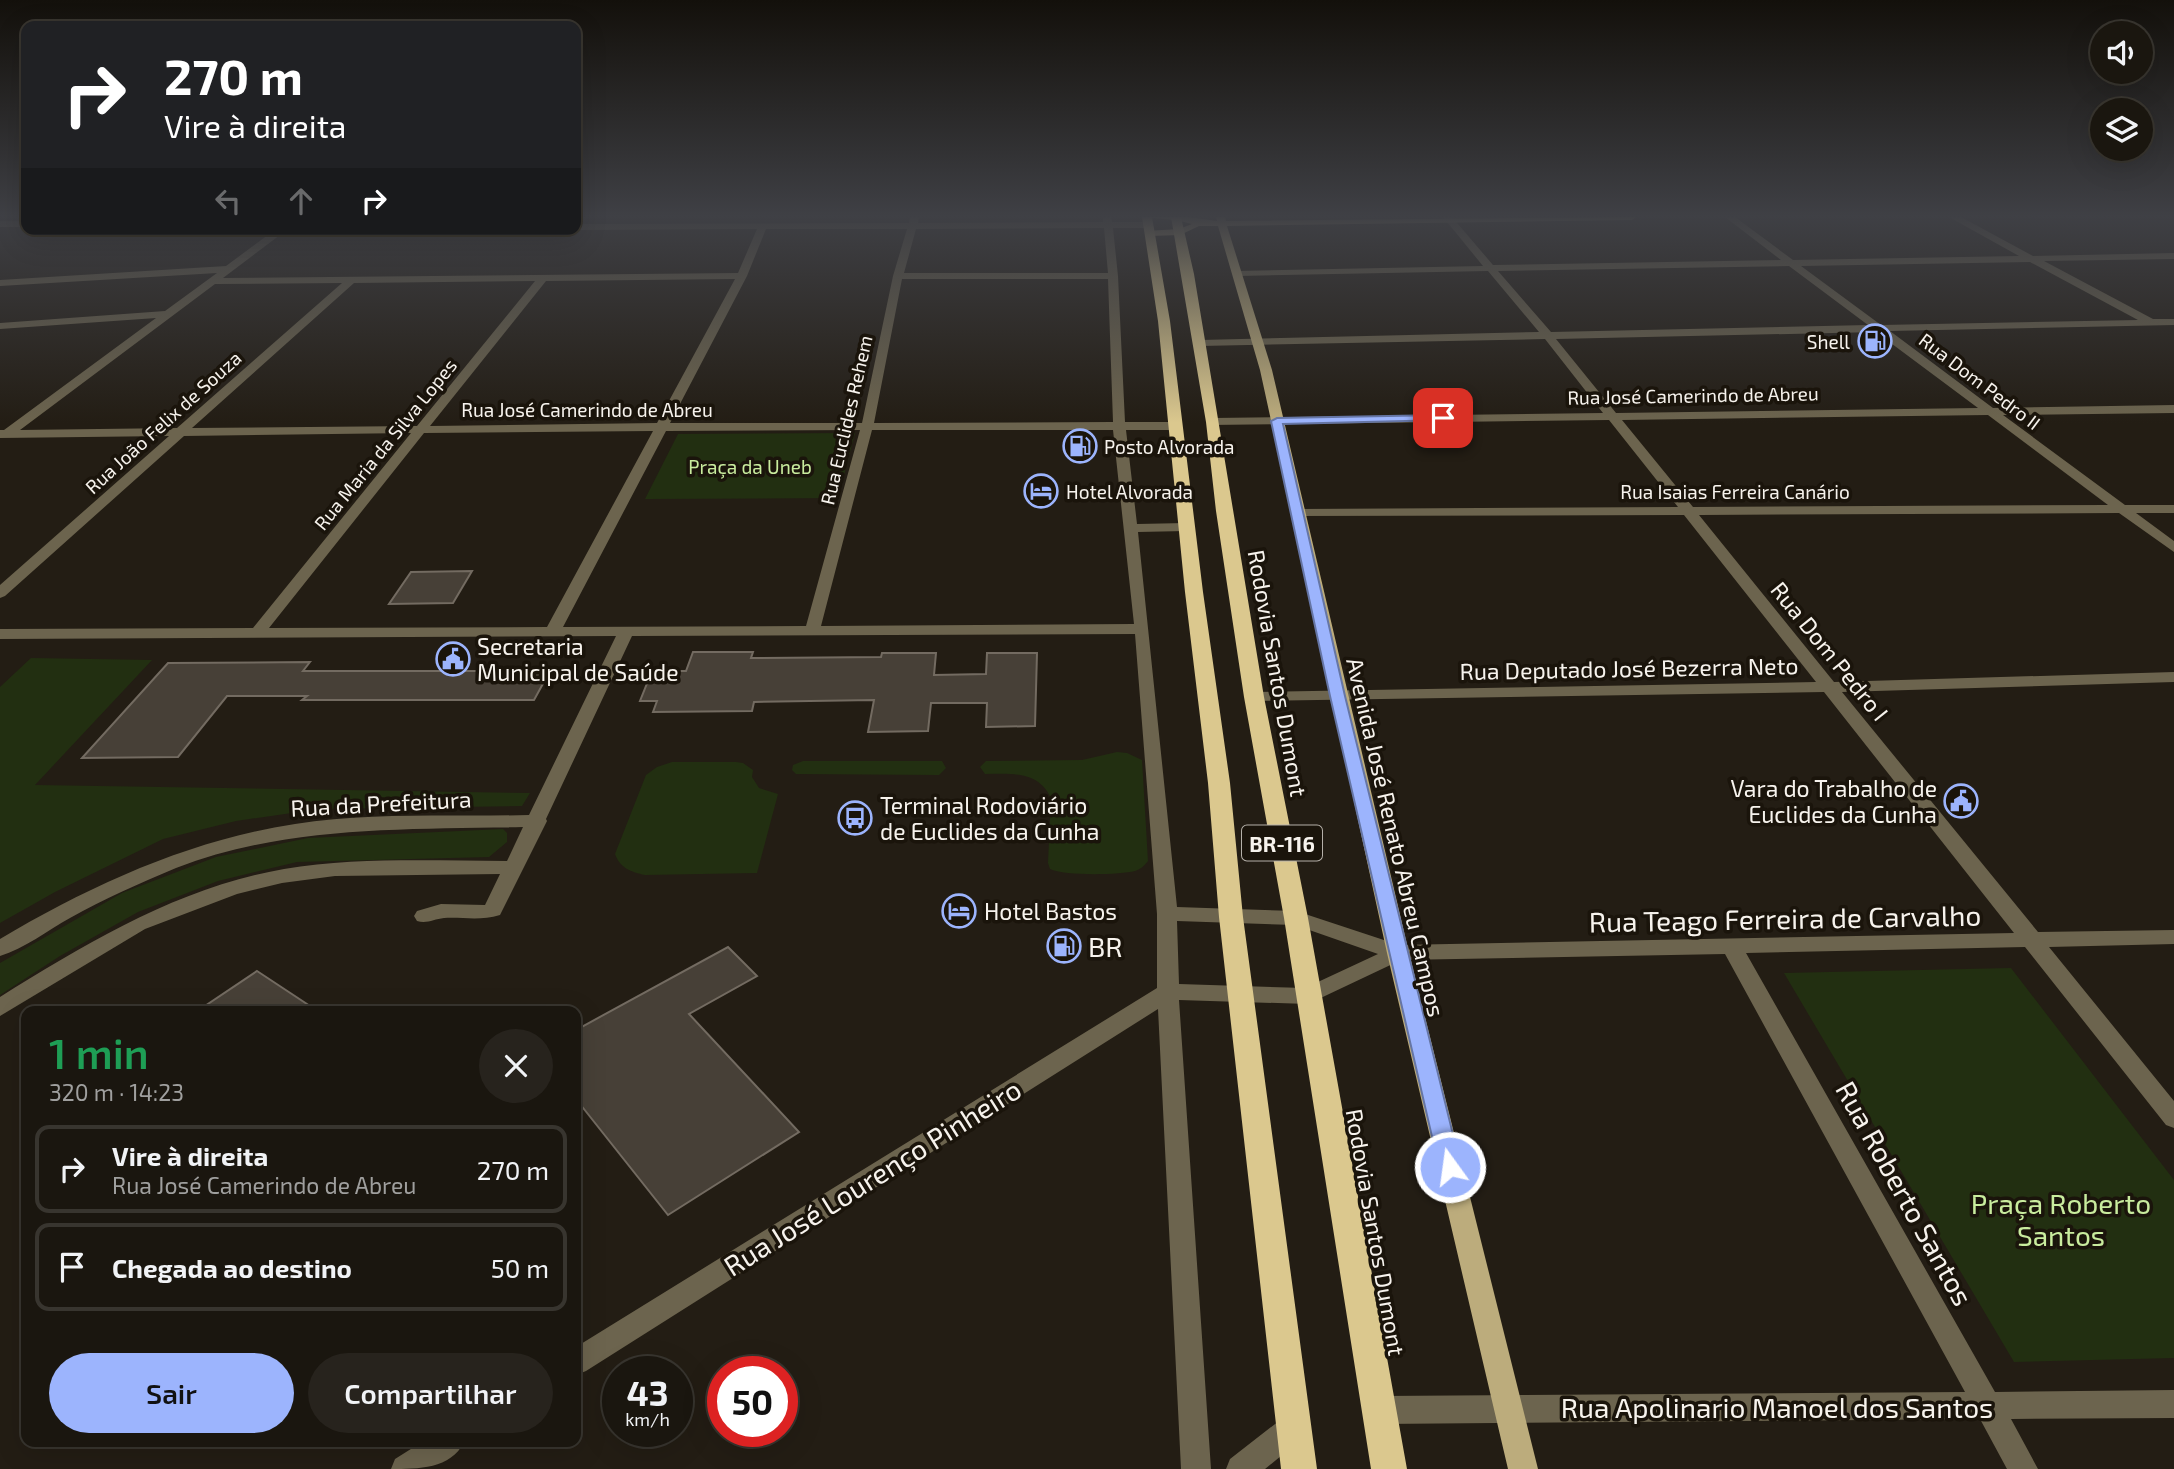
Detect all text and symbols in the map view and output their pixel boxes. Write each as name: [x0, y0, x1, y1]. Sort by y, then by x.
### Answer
map controls: [2090, 21, 2153, 161]
button: sound: [2090, 21, 2153, 84]
text: 270 m: [164, 46, 303, 105]
icon: right: [49, 49, 140, 140]
button: layers: [2090, 98, 2153, 161]
text: Vire à direita: [164, 106, 346, 144]
icon: left: [209, 182, 247, 220]
icon: ahead: [282, 182, 320, 220]
icon: right: [355, 182, 393, 220]
fuel station icon: Shell: [1856, 322, 1894, 360]
street label: Rua Dom Pedro II: [1915, 328, 2045, 434]
place label: Shell: [1807, 330, 1850, 353]
street label: Rua Euclides Rehem: [815, 333, 877, 507]
street label: Rua João Felix de Souza: [80, 346, 246, 498]
street label: Rua Maria da Silva Lopes: [309, 354, 461, 534]
street label: Rua José Camerindo de Abreu: [1567, 381, 1819, 409]
pin: [1413, 388, 1473, 448]
street label: Rua José Camerindo de Abreu: [461, 398, 713, 421]
icon: arrive: [1424, 399, 1462, 437]
fuel station icon: Posto Alvorada: [1061, 427, 1099, 465]
place label: Posto Alvorada: [1104, 435, 1235, 458]
park label: Praça da Uneb: [688, 455, 812, 479]
hotel icon: Hotel Alvorada: [1022, 472, 1060, 510]
place label: Hotel Alvorada: [1066, 480, 1193, 503]
street label: Rua Isaias Ferreira Canário: [1620, 480, 1850, 503]
street label: Rodovia Santos Dumont: [1242, 547, 1314, 799]
street label: Rua Dom Pedro I: [1765, 576, 1895, 726]
place label: Secretaria Municipal de Saúde: [477, 632, 678, 686]
public building icon: Secretaria Municipal de Saúde: [434, 640, 472, 678]
street label: Rua Deputado José Bezerra Neto: [1459, 651, 1799, 685]
street label: Avenida José Renato Abreu Campos: [1341, 655, 1451, 1019]
place label: Vara do Trabalho de Euclides da Cunha: [1730, 774, 1937, 828]
public building icon: Vara do Trabalho de Euclides da Cunha: [1942, 782, 1980, 820]
street label: Rua da Prefeitura: [290, 784, 472, 822]
place label: Terminal Rodoviário de Euclides da Cunha: [880, 791, 1099, 845]
bus stop icon: Terminal Rodoviário de Euclides da Cunha: [836, 799, 874, 837]
road number: BR-116: [1242, 826, 1322, 860]
hotel icon: Hotel Bastos: [940, 892, 978, 930]
place label: Hotel Bastos: [984, 897, 1117, 925]
street label: Rua Teago Ferreira de Carvalho: [1588, 898, 1982, 938]
fuel station icon: BR: [1045, 927, 1083, 965]
place label: BR: [1088, 929, 1123, 963]
text: 1 min: [49, 1027, 149, 1077]
button: close: [479, 1029, 553, 1103]
street label: Rua José Lourenço Pinheiro: [717, 1071, 1027, 1283]
street label: Rua Roberto Santos: [1829, 1075, 1981, 1311]
text: 320 m · 14:23: [49, 1078, 184, 1106]
street label: Rodovia Santos Dumont: [1340, 1106, 1412, 1358]
position arrow: [1413, 1130, 1487, 1204]
text: Vire à direita: [112, 1140, 268, 1171]
icon: right: [53, 1150, 91, 1188]
text: 270 m: [477, 1154, 549, 1185]
text: Rua José Camerindo de Abreu: [112, 1171, 416, 1199]
park label: Praça Roberto Santos: [1971, 1186, 2151, 1252]
icon: arrive: [53, 1248, 91, 1286]
text: Chegada ao destino: [112, 1252, 352, 1283]
text: 50 m: [491, 1252, 549, 1283]
button: Sair: [49, 1353, 294, 1433]
button: Compartilhar: [308, 1353, 553, 1433]
speed limit sign: 50: [707, 1356, 798, 1447]
text: 43: [626, 1371, 669, 1413]
street label: Rua Apolinario Manoel dos Santos: [1561, 1390, 1993, 1424]
text: km/h: [625, 1408, 670, 1430]

